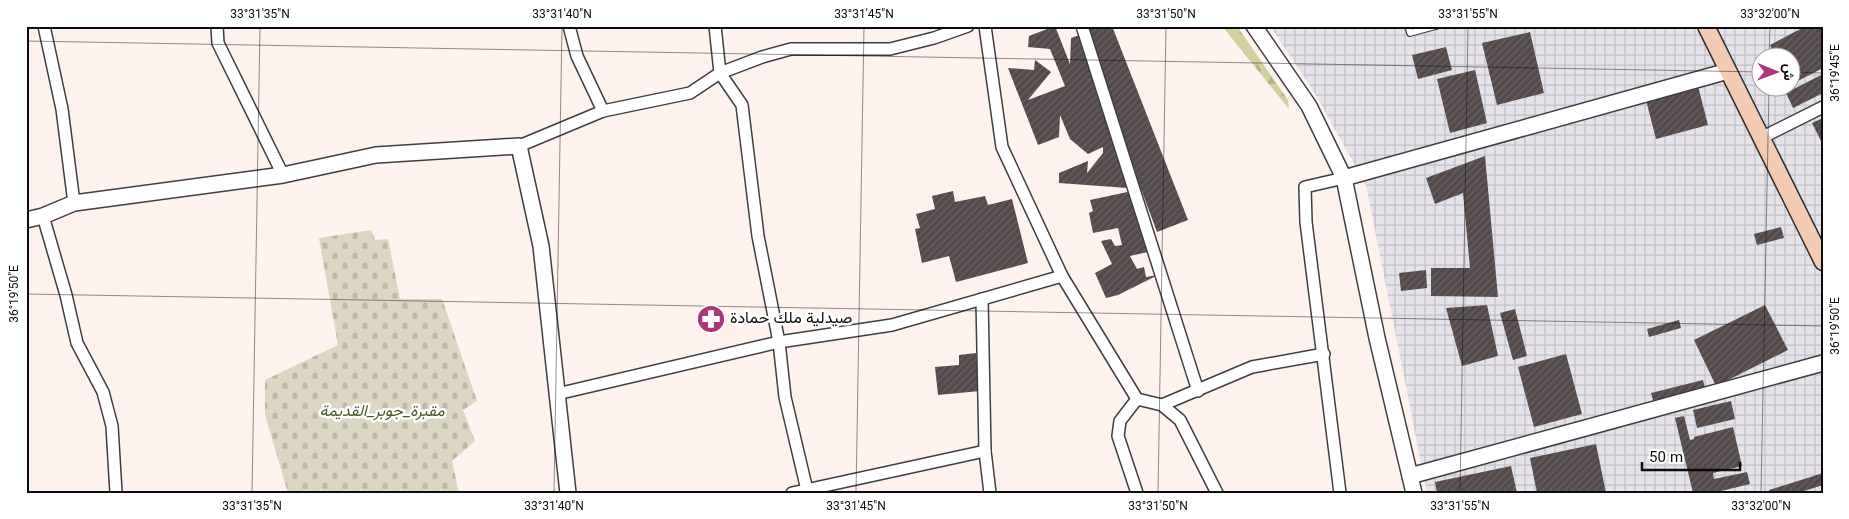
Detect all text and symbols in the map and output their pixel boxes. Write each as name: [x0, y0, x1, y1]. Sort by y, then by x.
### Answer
text: 33°31'35"N: [230, 6, 290, 24]
text: 33°31'40"N: [532, 6, 592, 24]
text: 33°31'45"N: [834, 6, 894, 24]
text: 33°31'50"N: [1136, 6, 1196, 24]
text: 33°31'55"N: [1438, 6, 1498, 24]
text: 33°32'00"N: [1740, 6, 1800, 24]
text: 36°19'45"E: [1827, 44, 1845, 102]
north arrow: [1752, 48, 1802, 98]
text: ش: [1776, 64, 1798, 81]
text: 36°19'50"E: [6, 265, 24, 323]
text: 36°19'50"E: [1827, 297, 1845, 355]
pharmacy icon: صيدلية ملك حمادة: [696, 304, 726, 334]
place label: صيدلية ملك حمادة: [730, 307, 852, 332]
park label: مقبرة_جوبر_القديمة: [320, 400, 445, 425]
scale bar: [1642, 439, 1739, 471]
text: 50 m: [1649, 447, 1683, 470]
text: 33°31'35"N: [222, 498, 282, 516]
text: 33°31'40"N: [524, 498, 584, 516]
text: 33°31'45"N: [826, 498, 886, 516]
text: 33°31'50"N: [1128, 498, 1188, 516]
text: 33°31'55"N: [1430, 498, 1490, 516]
text: 33°32'00"N: [1731, 498, 1791, 516]

